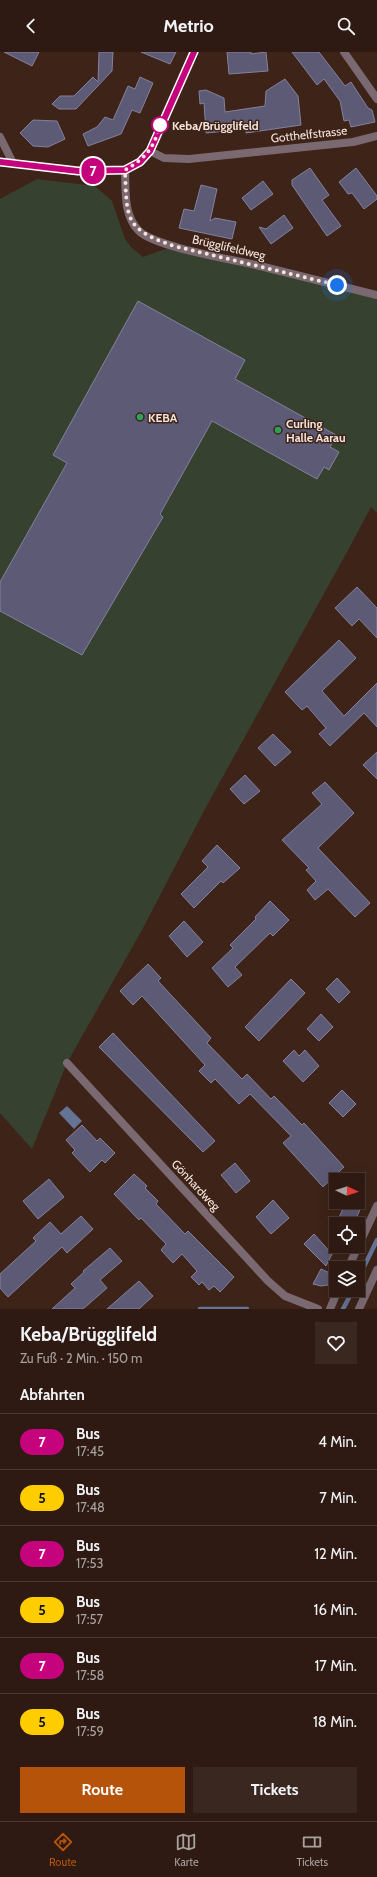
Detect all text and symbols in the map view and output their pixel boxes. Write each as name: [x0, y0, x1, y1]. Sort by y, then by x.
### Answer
icon: back: [20, 15, 42, 37]
text: Metrio: [163, 15, 214, 37]
icon: search: [335, 15, 357, 37]
marker: Keba/Brügglifeld: [151, 116, 169, 134]
place label: Keba/Brügglifeld: [172, 118, 259, 133]
street label: Gotthelfstrasse: [270, 123, 348, 145]
line badge: 7: [80, 158, 106, 184]
text: 7: [89, 162, 97, 180]
street label: Brügglifeldweg: [191, 231, 268, 263]
your location: [327, 275, 347, 295]
place label: KEBA: [148, 410, 178, 425]
marker: KEBA: [135, 412, 145, 422]
place label: Curling Halle Aarau: [286, 416, 346, 445]
marker: Curling Halle Aarau: [273, 425, 283, 435]
street label: Gönhardweg: [168, 1156, 224, 1214]
north arrow: [329, 1173, 365, 1209]
map controls: [329, 1173, 365, 1297]
button: locate: [329, 1217, 365, 1253]
button: layers: [329, 1261, 365, 1297]
button: heart: [315, 1322, 357, 1364]
text: Keba/Brügglifeld: [20, 1323, 157, 1346]
text: Zu Fuß · 2 Min. · 150 m: [20, 1350, 143, 1366]
text: Abfahrten: [20, 1386, 85, 1404]
text: Bus: [76, 1425, 100, 1443]
text: 7: [38, 1433, 46, 1451]
text: 4 Min.: [318, 1433, 357, 1451]
text: 17:45: [76, 1443, 104, 1459]
text: Bus: [76, 1481, 100, 1499]
text: 5: [38, 1489, 46, 1507]
text: 7 Min.: [319, 1489, 357, 1507]
text: 17:48: [76, 1499, 105, 1515]
text: Bus: [76, 1537, 100, 1555]
text: 7: [38, 1545, 46, 1563]
text: 12 Min.: [314, 1545, 357, 1563]
text: 17:53: [76, 1555, 104, 1571]
text: Bus: [76, 1593, 100, 1611]
text: 5: [38, 1601, 46, 1619]
text: 16 Min.: [314, 1601, 357, 1619]
text: 17:57: [76, 1611, 103, 1627]
text: Bus: [76, 1649, 100, 1667]
text: 7: [38, 1657, 46, 1675]
text: 17 Min.: [314, 1657, 357, 1675]
text: 17:58: [76, 1667, 104, 1683]
text: Bus: [76, 1705, 100, 1723]
text: 5: [38, 1713, 46, 1731]
text: 18 Min.: [313, 1713, 357, 1731]
text: 17:59: [76, 1723, 104, 1739]
button: Route: [20, 1767, 185, 1813]
button: Tickets: [193, 1767, 357, 1813]
tab: Route: [49, 1831, 76, 1869]
tab: Karte: [174, 1831, 199, 1869]
tab: Tickets: [296, 1831, 328, 1869]

